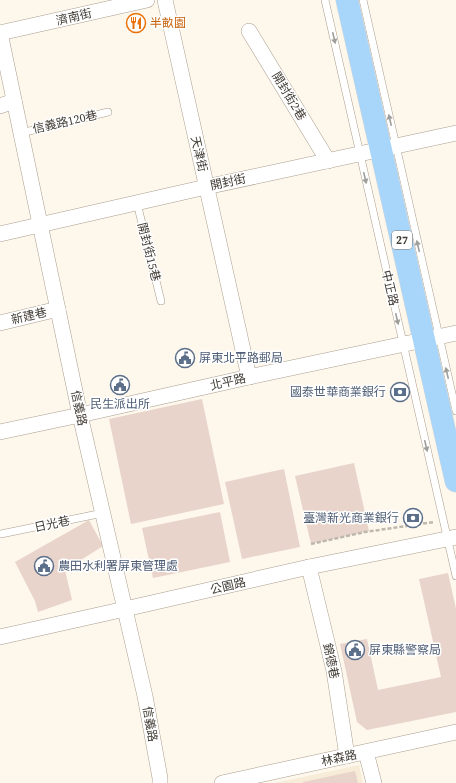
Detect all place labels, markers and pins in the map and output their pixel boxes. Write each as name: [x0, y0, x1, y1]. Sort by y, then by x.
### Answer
restaurant icon: 半畝園: [125, 12, 147, 34]
place label: 半畝園: [150, 15, 186, 31]
public building icon: 屏東北平路郵局: [174, 347, 196, 369]
place label: 屏東北平路郵局: [199, 350, 283, 366]
public building icon: 民生派出所: [109, 374, 131, 396]
bank icon: 國泰世華商業銀行: [389, 381, 411, 403]
place label: 國泰世華商業銀行: [290, 384, 386, 400]
place label: 民生派出所: [90, 396, 150, 412]
bank icon: 臺灣新光商業銀行: [402, 507, 424, 529]
place label: 臺灣新光商業銀行: [303, 510, 399, 526]
public building icon: 農田水利署屏東管理處: [33, 555, 55, 577]
place label: 農田水利署屏東管理處: [58, 558, 178, 574]
public building icon: 屏東縣警察局: [344, 639, 366, 661]
place label: 屏東縣警察局: [369, 642, 441, 658]

